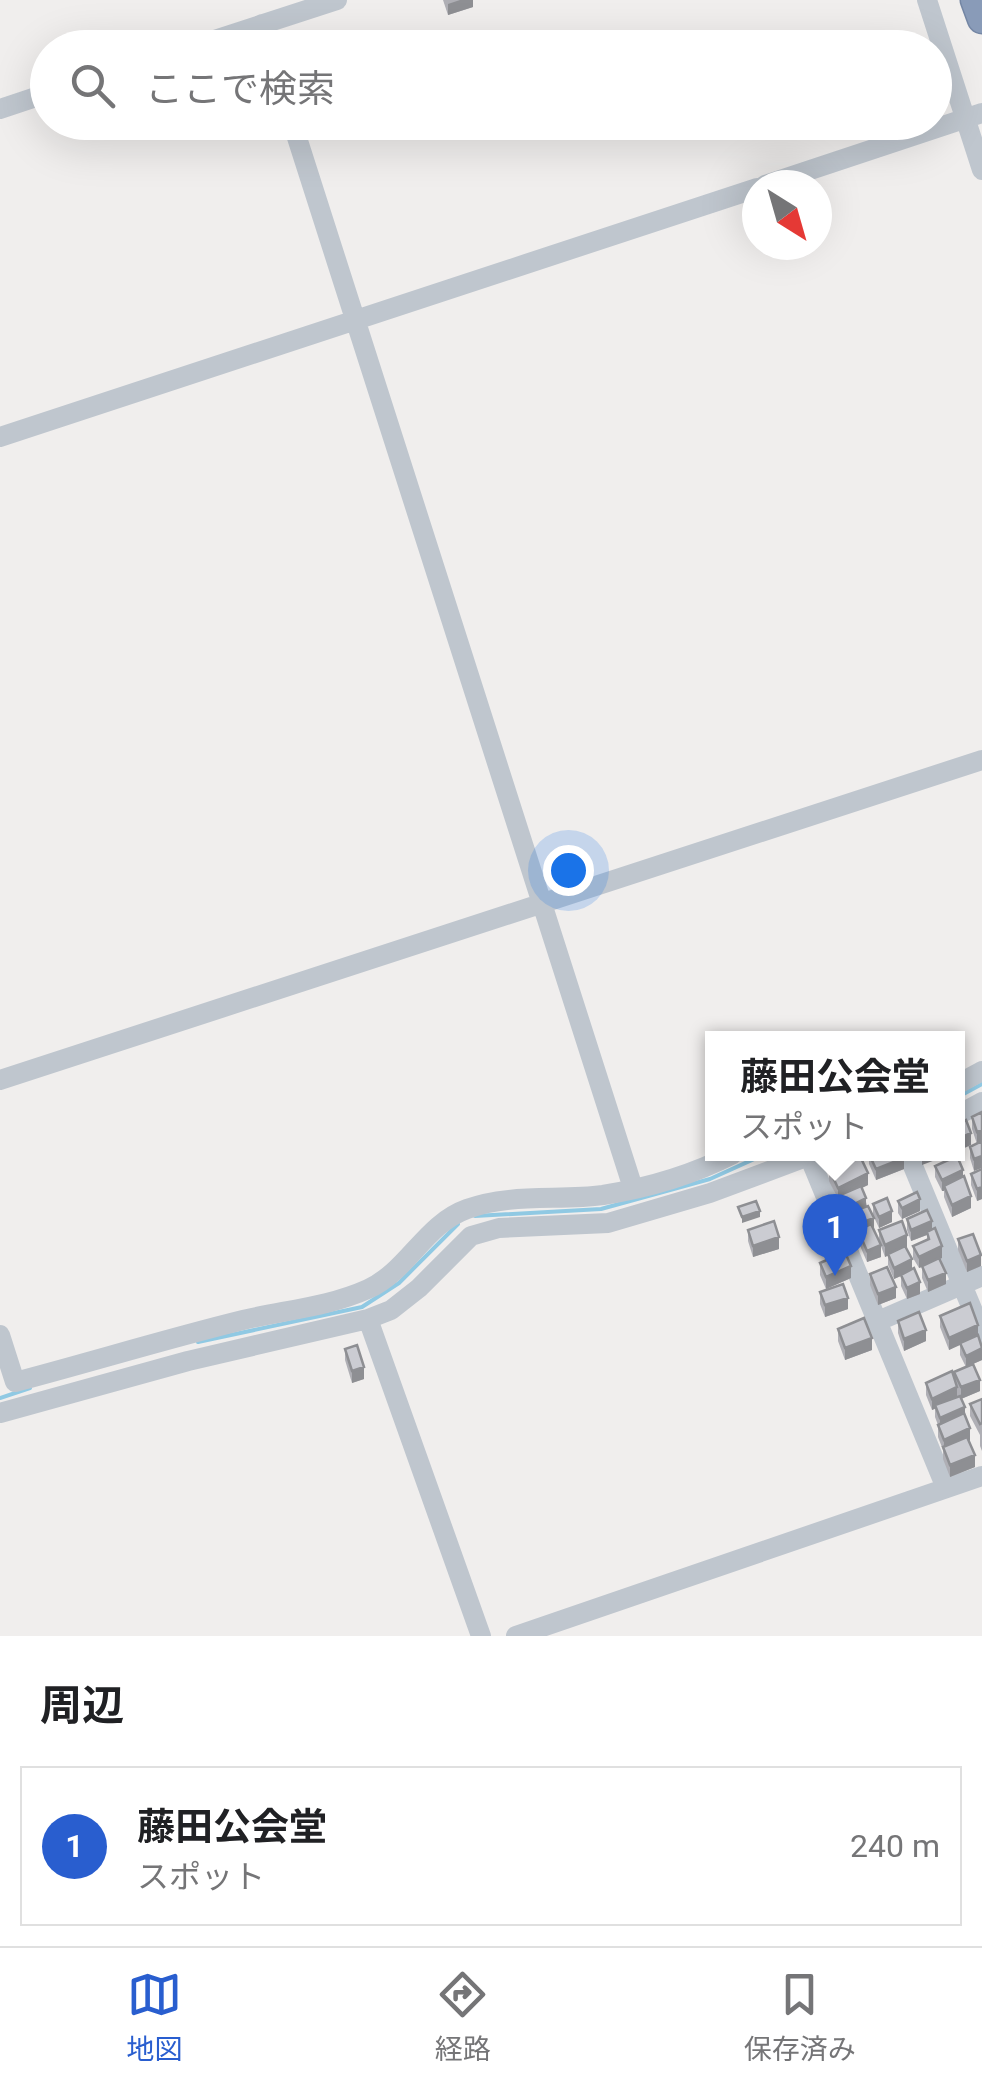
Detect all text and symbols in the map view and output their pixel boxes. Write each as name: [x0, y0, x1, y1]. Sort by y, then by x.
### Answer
search box: [30, 30, 952, 140]
icon: search: [65, 58, 120, 113]
text: ここで検索: [145, 67, 335, 111]
north arrow: [742, 170, 832, 260]
your location: [543, 845, 594, 896]
popup: [705, 1031, 965, 1161]
text: 藤田公会堂: [740, 1055, 930, 1099]
text: スポット: [740, 1108, 868, 1146]
pin: 1: [802, 1194, 868, 1276]
text: 周辺: [40, 1681, 124, 1730]
text: 藤田公会堂: [137, 1805, 327, 1849]
text: 1: [65, 1827, 84, 1865]
text: 240 m: [850, 1827, 940, 1865]
text: スポット: [137, 1858, 265, 1896]
tab: 地図: [126, 1967, 182, 2067]
tab: 経路: [435, 1967, 491, 2067]
tab: 保存済み: [744, 1967, 856, 2067]

